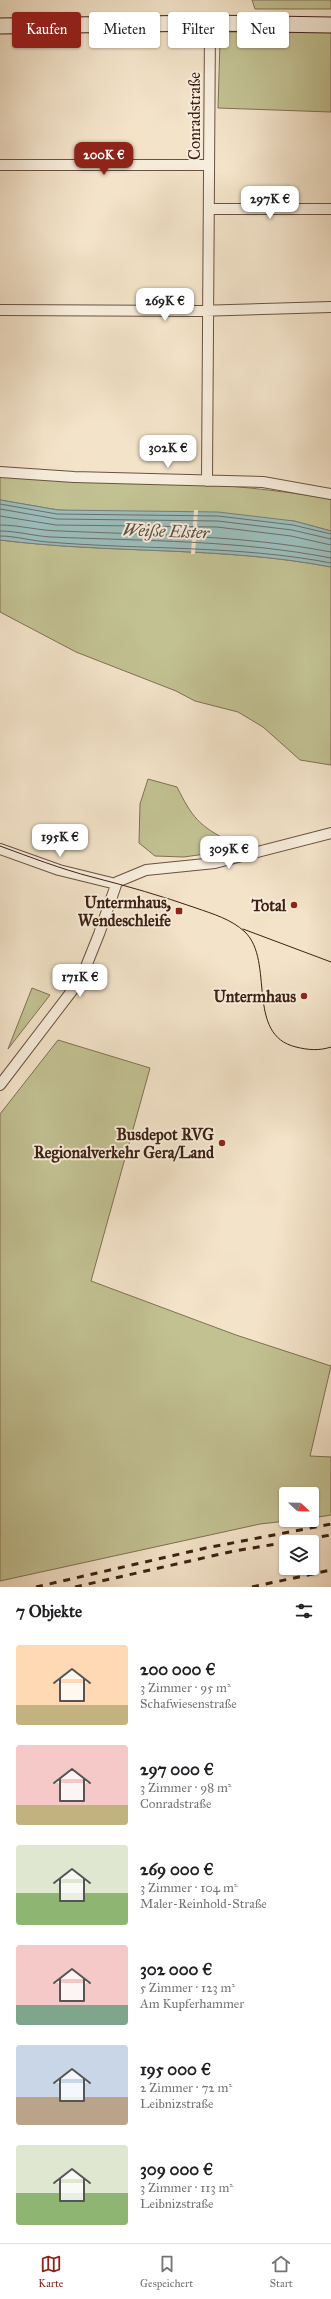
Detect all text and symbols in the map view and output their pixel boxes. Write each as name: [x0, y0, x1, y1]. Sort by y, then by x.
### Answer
chip: Kaufen: [12, 12, 81, 48]
chip: Mieten: [89, 12, 160, 48]
chip: Filter: [168, 12, 229, 48]
chip: Neu: [237, 12, 289, 48]
street label: Conradstraße: [185, 72, 204, 160]
pin: 200K €: [71, 142, 137, 176]
text: 200K €: [83, 147, 125, 163]
pin: 297K €: [237, 186, 303, 220]
text: 297K €: [250, 191, 290, 207]
pin: 269K €: [132, 288, 198, 322]
text: 269K €: [145, 293, 185, 309]
pin: 302K €: [135, 435, 201, 469]
text: 302K €: [148, 440, 188, 456]
water label: Weiße Elster: [122, 519, 211, 544]
pin: 195K €: [27, 824, 93, 858]
text: 195K €: [41, 829, 79, 845]
pin: 309K €: [196, 836, 262, 870]
text: 309K €: [209, 841, 249, 857]
place label: Untermhaus, Wendeschleife: [78, 893, 171, 930]
place label: Total: [250, 896, 287, 915]
marker: Total: [289, 900, 299, 910]
marker: Untermhaus, Wendeschleife: [174, 906, 184, 916]
pin: 171K €: [47, 964, 113, 998]
text: 171K €: [61, 969, 99, 985]
place label: Untermhaus: [213, 987, 296, 1006]
marker: Untermhaus: [299, 991, 309, 1001]
place label: Busdepot RVG Regionalverkehr Gera/Land: [34, 1125, 215, 1163]
marker: Busdepot RVG Regionalverkehr Gera/Land: [217, 1138, 227, 1148]
north arrow: [279, 1487, 319, 1527]
map controls: [279, 1487, 319, 1575]
button: layers: [279, 1535, 319, 1575]
icon: filters: [293, 1600, 315, 1622]
text: 7 Objekte: [16, 1601, 82, 1622]
text: 200 000 €: [140, 1659, 216, 1680]
icon: home: [48, 1661, 96, 1709]
text: 3 Zimmer · 95 m²: [140, 1680, 231, 1696]
text: Schafwiesenstraße: [140, 1696, 237, 1712]
text: 297 000 €: [140, 1759, 214, 1780]
icon: home: [48, 1761, 96, 1809]
text: 3 Zimmer · 98 m²: [140, 1780, 232, 1796]
text: Conradstraße: [140, 1796, 211, 1812]
text: 269 000 €: [140, 1859, 214, 1880]
icon: home: [48, 1861, 96, 1909]
text: 3 Zimmer · 104 m²: [140, 1880, 238, 1896]
text: Maler-Reinhold-Straße: [140, 1896, 267, 1912]
text: 302 000 €: [140, 1959, 212, 1980]
icon: home: [48, 1961, 96, 2009]
text: 5 Zimmer · 123 m²: [140, 1980, 235, 1996]
text: Am Kupferhammer: [140, 1996, 244, 2012]
text: 195 000 €: [140, 2059, 211, 2080]
icon: home: [48, 2061, 96, 2109]
text: 2 Zimmer · 72 m²: [140, 2080, 232, 2096]
text: Leibnizstraße: [140, 2096, 213, 2112]
text: 309 000 €: [140, 2159, 213, 2180]
icon: home: [48, 2161, 96, 2209]
text: 3 Zimmer · 113 m²: [140, 2180, 233, 2196]
text: Leibnizstraße: [140, 2196, 213, 2212]
tab: Karte: [38, 2253, 63, 2290]
tab: Gespeichert: [140, 2253, 193, 2290]
tab: Start: [270, 2253, 293, 2290]

